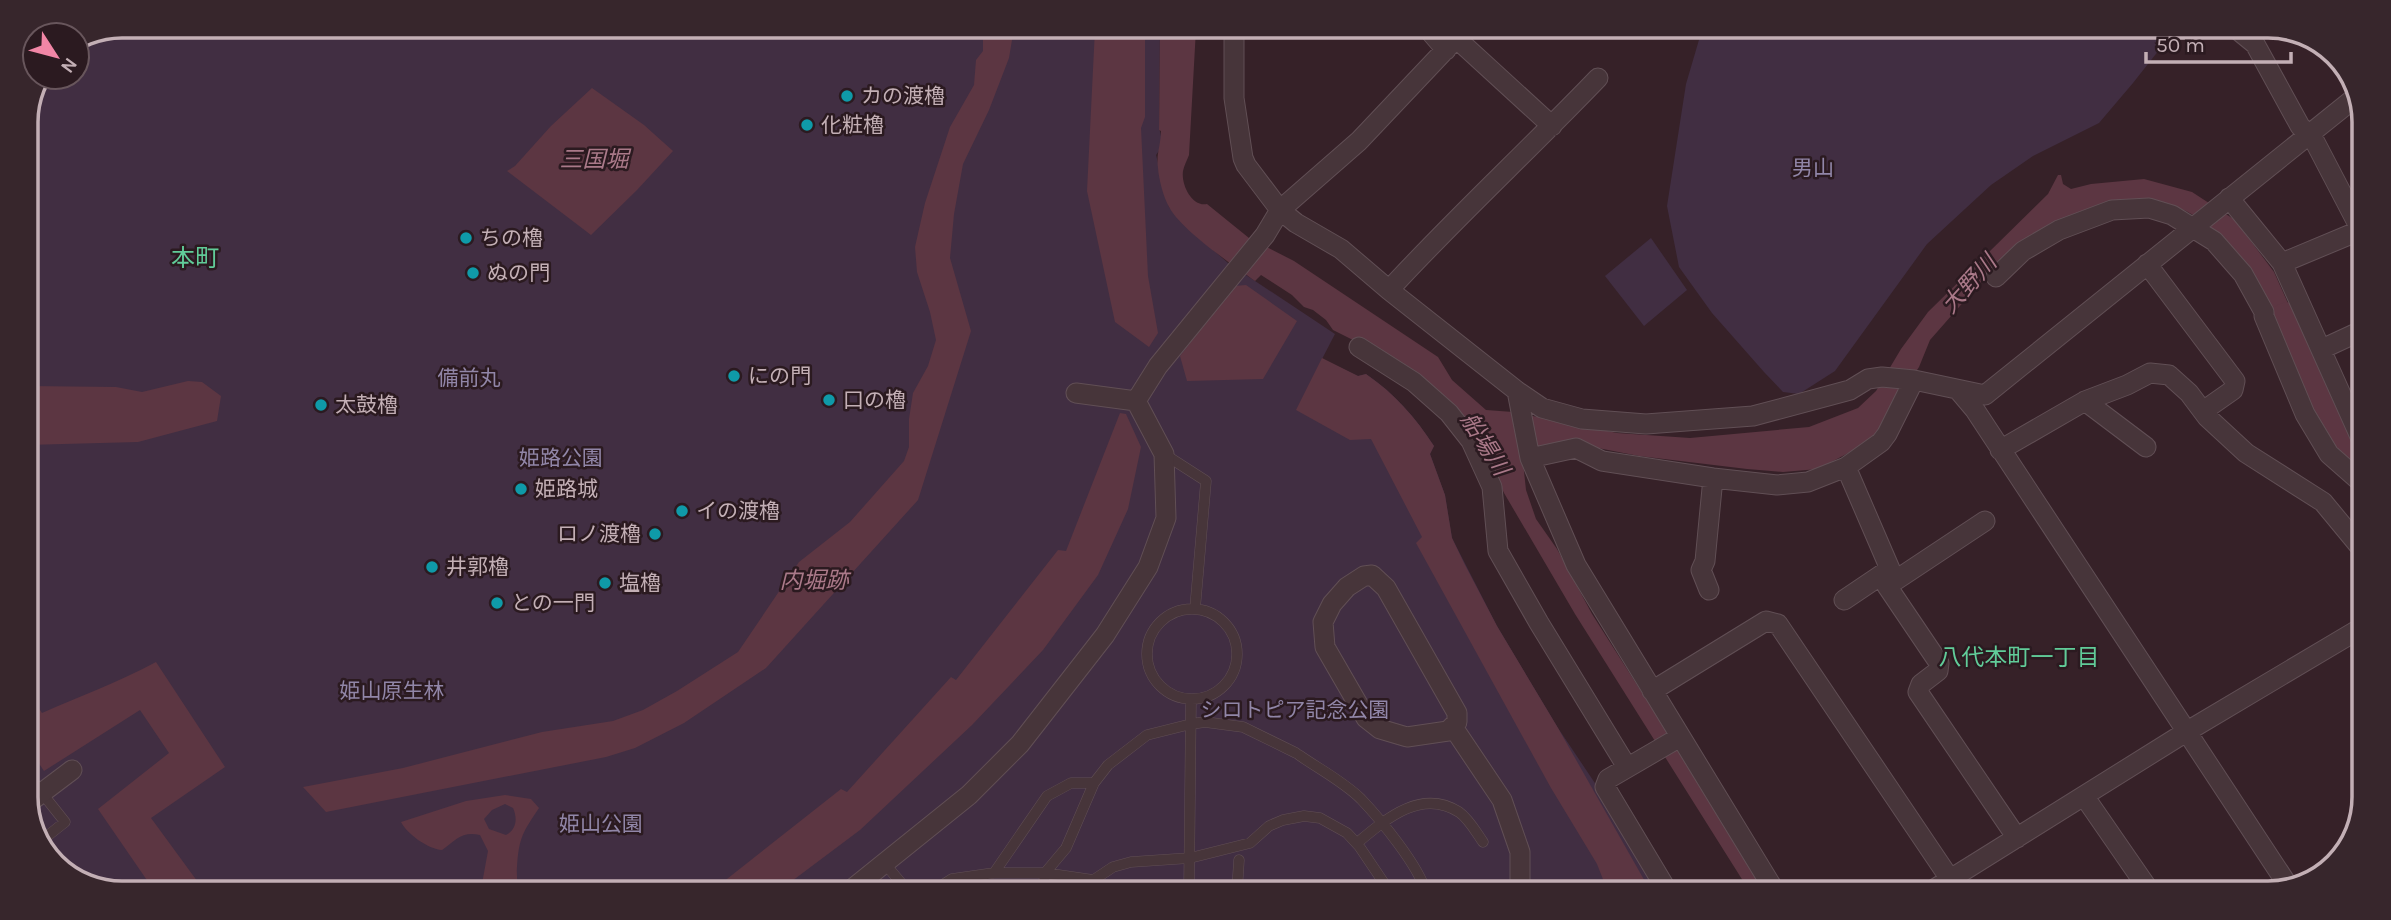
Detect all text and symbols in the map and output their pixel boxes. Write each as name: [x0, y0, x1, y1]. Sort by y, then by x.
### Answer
north arrow: [21, 21, 91, 91]
scale bar: [2146, 21, 2291, 65]
text: 50 m: [2156, 33, 2205, 57]
text: N: [56, 53, 82, 77]
place label: カの渡櫓: [861, 84, 945, 108]
marker: カの渡櫓: [839, 88, 855, 104]
place label: 化粧櫓: [821, 113, 884, 137]
marker: 化粧櫓: [799, 117, 815, 133]
water label: 三国堀: [560, 146, 632, 173]
park label: 男山: [1792, 156, 1834, 180]
place label: ちの櫓: [480, 226, 543, 250]
marker: ちの櫓: [458, 230, 474, 246]
district label: 本町: [171, 244, 219, 272]
water label: 大野川: [1936, 247, 2004, 319]
place label: ぬの門: [487, 261, 550, 285]
marker: ぬの門: [465, 265, 481, 281]
place label: にの門: [748, 364, 811, 388]
park label: 備前丸: [438, 366, 501, 390]
marker: にの門: [726, 368, 742, 384]
place label: 口の櫓: [843, 388, 906, 412]
marker: 口の櫓: [821, 392, 837, 408]
place label: 太鼓櫓: [335, 393, 398, 417]
marker: 太鼓櫓: [313, 397, 329, 413]
water label: 船場川: [1455, 408, 1516, 483]
park label: 姫路公園: [519, 446, 603, 470]
place label: 姫路城: [535, 477, 598, 501]
marker: 姫路城: [513, 481, 529, 497]
place label: イの渡櫓: [696, 499, 780, 523]
marker: イの渡櫓: [674, 503, 690, 519]
place label: ロノ渡櫓: [557, 522, 641, 546]
marker: ロノ渡櫓: [647, 526, 663, 542]
place label: 井郭櫓: [446, 555, 509, 579]
marker: 井郭櫓: [424, 559, 440, 575]
water label: 内堀跡: [780, 567, 852, 594]
place label: 塩櫓: [619, 571, 661, 595]
marker: 塩櫓: [597, 575, 613, 591]
place label: との一門: [511, 591, 595, 615]
marker: との一門: [489, 595, 505, 611]
district label: 八代本町一丁目: [1939, 644, 2100, 671]
park label: 姫山原生林: [340, 679, 445, 703]
park label: シロトピア記念公園: [1201, 698, 1390, 722]
park label: 姫山公園: [559, 812, 643, 836]

